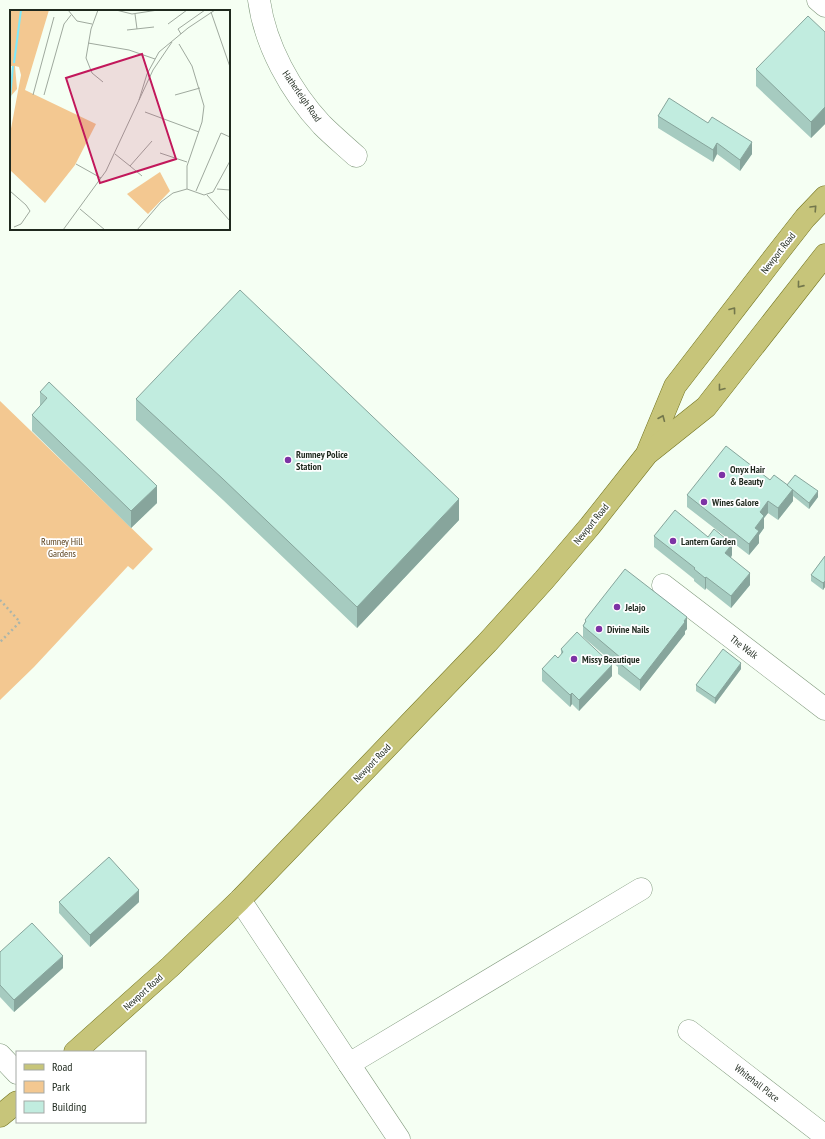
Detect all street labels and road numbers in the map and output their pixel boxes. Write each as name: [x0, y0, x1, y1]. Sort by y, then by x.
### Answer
street label: Hatherleigh Road: [279, 68, 325, 124]
street label: Newport Road: [758, 230, 798, 276]
street label: Newport Road: [571, 501, 611, 547]
street label: The Walk: [727, 632, 761, 662]
street label: Newport Road: [350, 741, 394, 785]
street label: Newport Road: [120, 971, 166, 1013]
street label: Whitehall Place: [732, 1061, 782, 1105]

